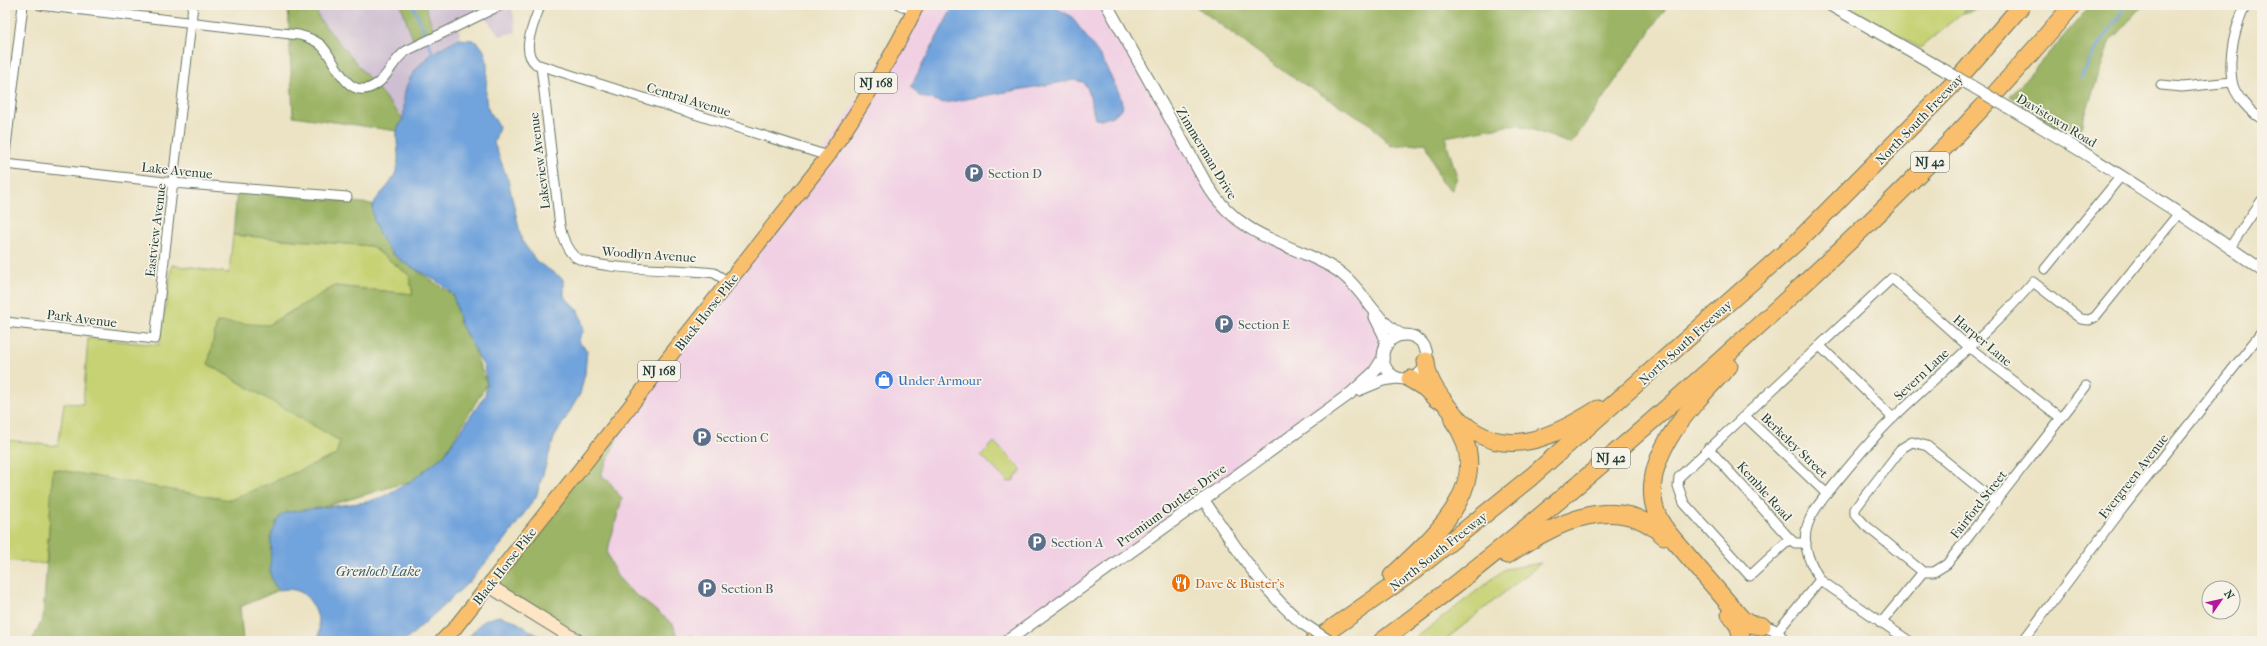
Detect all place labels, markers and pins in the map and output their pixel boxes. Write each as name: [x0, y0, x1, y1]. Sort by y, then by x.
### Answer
parking icon: Section D: [963, 162, 985, 184]
place label: Section D: [988, 166, 1042, 181]
parking icon: Section E: [1213, 313, 1235, 335]
place label: Section E: [1238, 317, 1290, 332]
shop icon: Under Armour: [873, 369, 895, 391]
place label: Under Armour: [898, 373, 982, 388]
parking icon: Section C: [691, 426, 713, 448]
place label: Section C: [716, 430, 769, 445]
parking icon: Section A: [1026, 531, 1048, 553]
place label: Section A: [1051, 535, 1104, 550]
restaurant icon: Dave & Buster's: [1170, 572, 1192, 594]
place label: Dave & Buster's: [1195, 576, 1285, 591]
parking icon: Section B: [696, 577, 718, 599]
place label: Section B: [721, 581, 774, 596]

